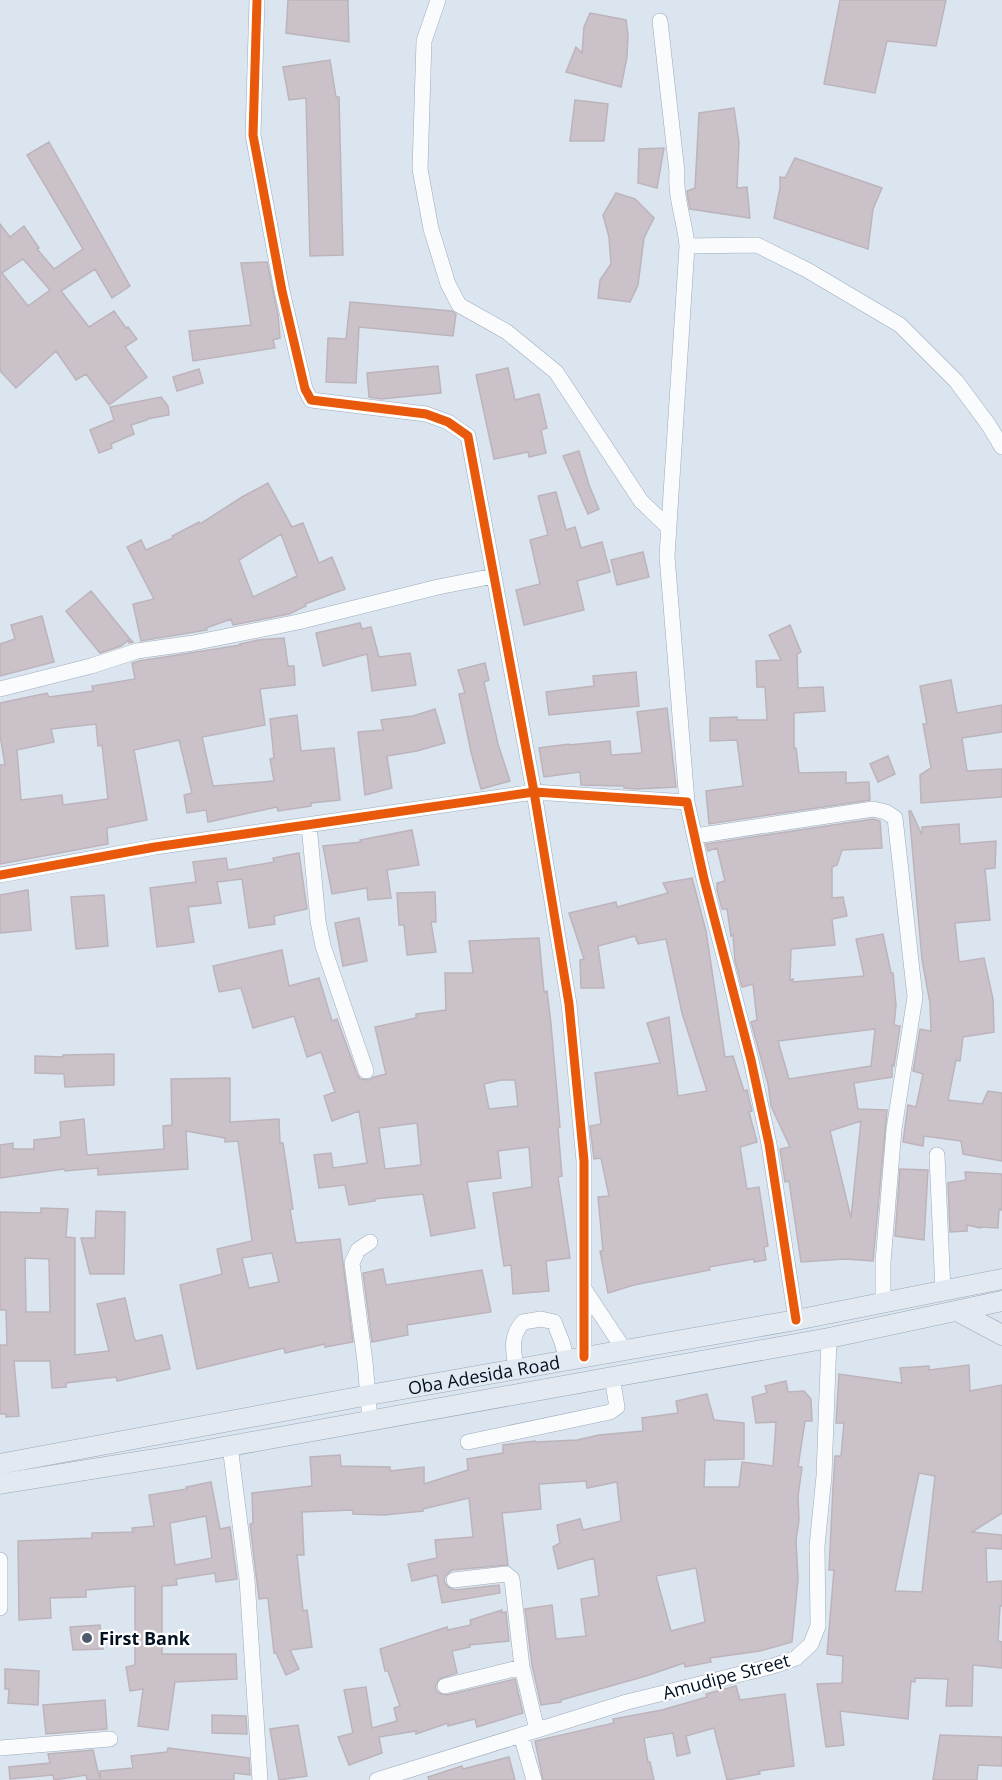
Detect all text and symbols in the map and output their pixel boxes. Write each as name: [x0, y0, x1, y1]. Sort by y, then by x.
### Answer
street label: Oba Adesida Road: [406, 1350, 562, 1400]
place label: First Bank: [99, 1626, 191, 1650]
marker: First Bank: [80, 1631, 94, 1645]
street label: Amudipe Street: [660, 1647, 792, 1705]

